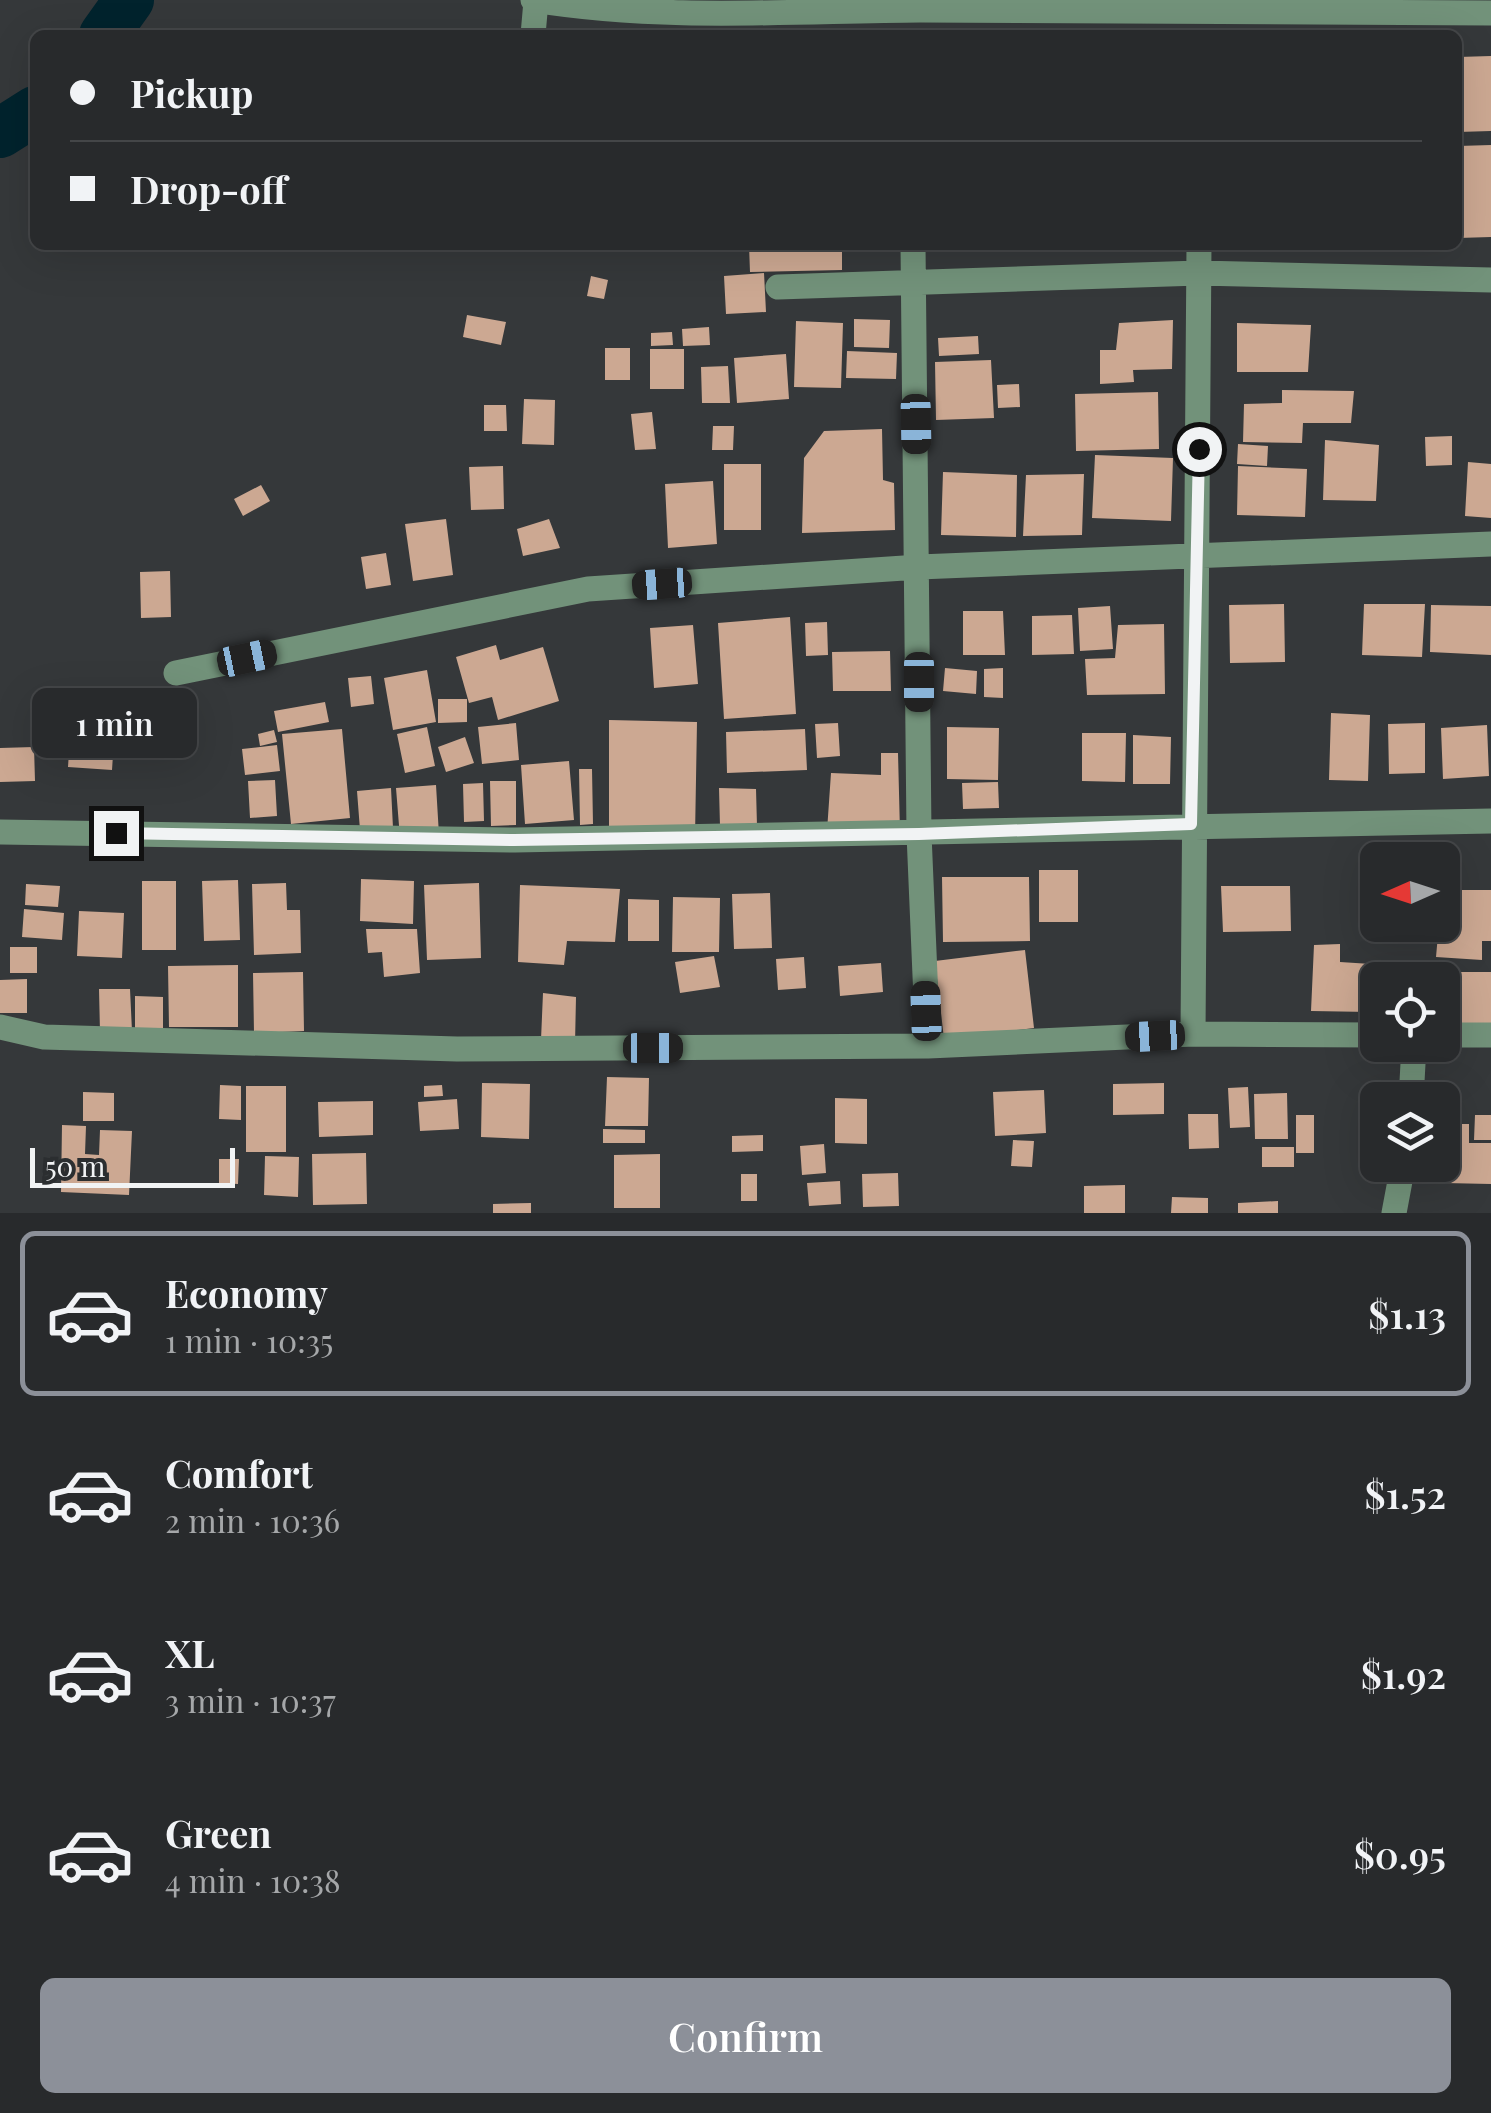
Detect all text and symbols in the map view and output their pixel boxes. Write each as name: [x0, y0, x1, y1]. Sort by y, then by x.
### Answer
text: Pickup: [130, 67, 253, 118]
text: Drop-off: [130, 163, 287, 214]
car: [900, 394, 932, 454]
route start: [1177, 427, 1222, 472]
car: [631, 567, 693, 601]
car: [215, 637, 279, 679]
car: [904, 652, 934, 712]
callout: 1 min: [34, 688, 198, 758]
text: 1 min: [76, 701, 153, 744]
route end: [94, 811, 139, 856]
north arrow: [1360, 842, 1460, 942]
map controls: [1360, 842, 1460, 1182]
button: locate: [1360, 962, 1460, 1062]
car: [910, 980, 942, 1042]
car: [1124, 1019, 1186, 1053]
car: [623, 1033, 683, 1063]
button: layers: [1360, 1082, 1460, 1182]
scale bar: [30, 1143, 235, 1188]
text: 50 m: [45, 1147, 105, 1184]
text: Economy: [165, 1267, 328, 1318]
icon: car: [45, 1269, 135, 1359]
text: $1.13: [1368, 1288, 1446, 1339]
text: 1 min · 10:35: [165, 1318, 333, 1361]
text: Comfort: [165, 1447, 313, 1498]
icon: car: [45, 1449, 135, 1539]
text: $1.52: [1364, 1468, 1446, 1519]
text: 2 min · 10:36: [165, 1498, 340, 1541]
text: XL: [165, 1627, 214, 1678]
icon: car: [45, 1629, 135, 1719]
text: $1.92: [1361, 1648, 1446, 1699]
text: 3 min · 10:37: [165, 1678, 336, 1721]
text: Green: [165, 1807, 272, 1858]
icon: car: [45, 1809, 135, 1899]
text: $0.95: [1354, 1828, 1446, 1879]
text: 4 min · 10:38: [165, 1858, 341, 1901]
button: Confirm: [40, 1978, 1451, 2093]

